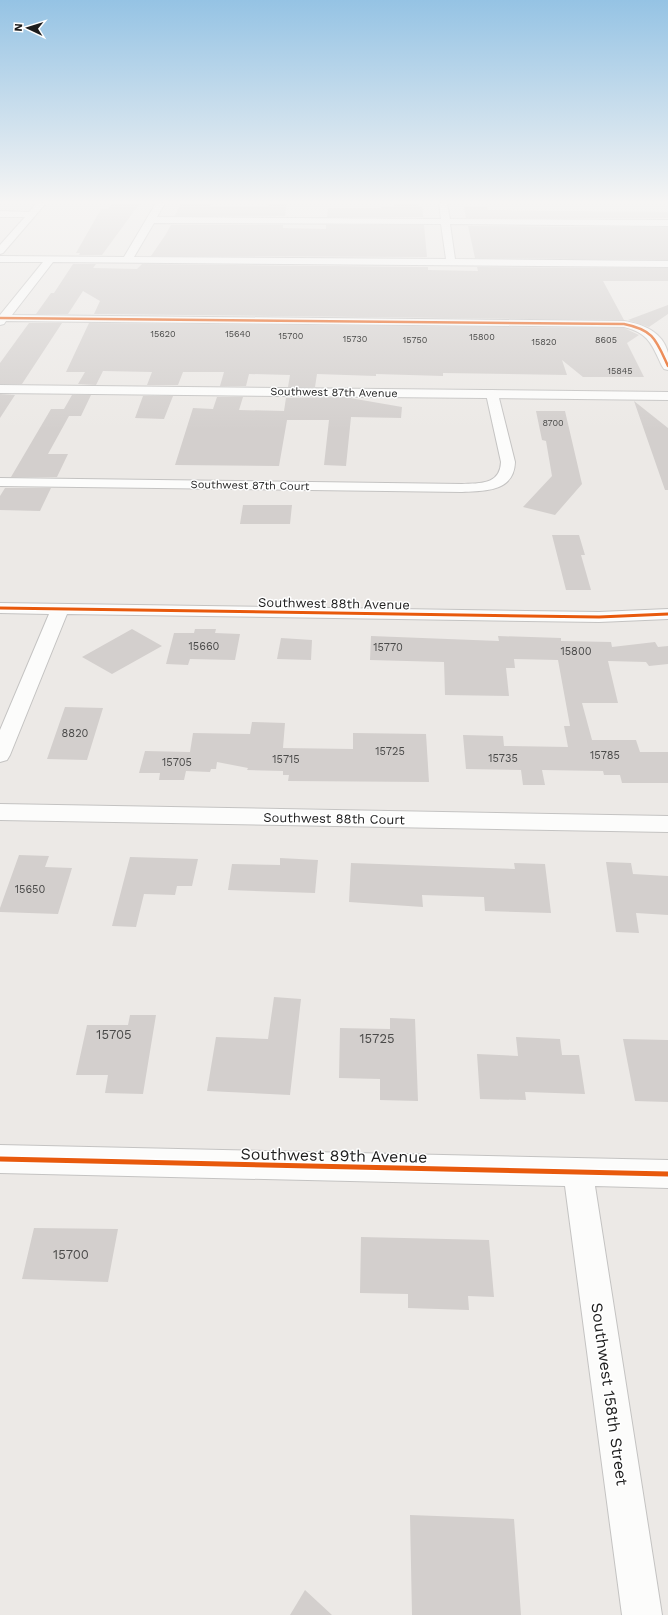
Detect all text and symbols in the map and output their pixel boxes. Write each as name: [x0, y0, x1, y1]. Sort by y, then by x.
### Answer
north arrow: [8, 8, 48, 48]
text: N: [12, 23, 25, 32]
house number: 15620: [150, 329, 176, 339]
house number: 15640: [225, 329, 251, 339]
house number: 15700: [279, 331, 304, 341]
house number: 15800: [469, 332, 495, 342]
house number: 15730: [343, 334, 368, 344]
house number: 15750: [403, 335, 428, 345]
house number: 8605: [595, 335, 617, 345]
house number: 15820: [531, 337, 557, 347]
house number: 15845: [607, 366, 633, 376]
street label: Southwest 87th Avenue: [270, 385, 398, 400]
house number: 8700: [542, 418, 564, 428]
street label: Southwest 87th Court: [191, 478, 310, 493]
street label: Southwest 88th Avenue: [258, 595, 410, 612]
house number: 15660: [189, 640, 220, 653]
house number: 15770: [373, 641, 403, 654]
house number: 15800: [560, 645, 592, 658]
house number: 8820: [62, 727, 89, 740]
house number: 15725: [375, 745, 405, 758]
house number: 15785: [590, 749, 620, 762]
house number: 15735: [488, 752, 518, 765]
house number: 15715: [272, 753, 300, 766]
house number: 15705: [162, 756, 192, 769]
street label: Southwest 88th Court: [263, 810, 405, 827]
house number: 15650: [15, 883, 45, 896]
house number: 15705: [96, 1027, 132, 1042]
house number: 15725: [359, 1031, 395, 1046]
street label: Southwest 89th Avenue: [240, 1144, 428, 1167]
house number: 15700: [53, 1247, 89, 1262]
street label: Southwest 158th Street: [587, 1301, 632, 1487]

